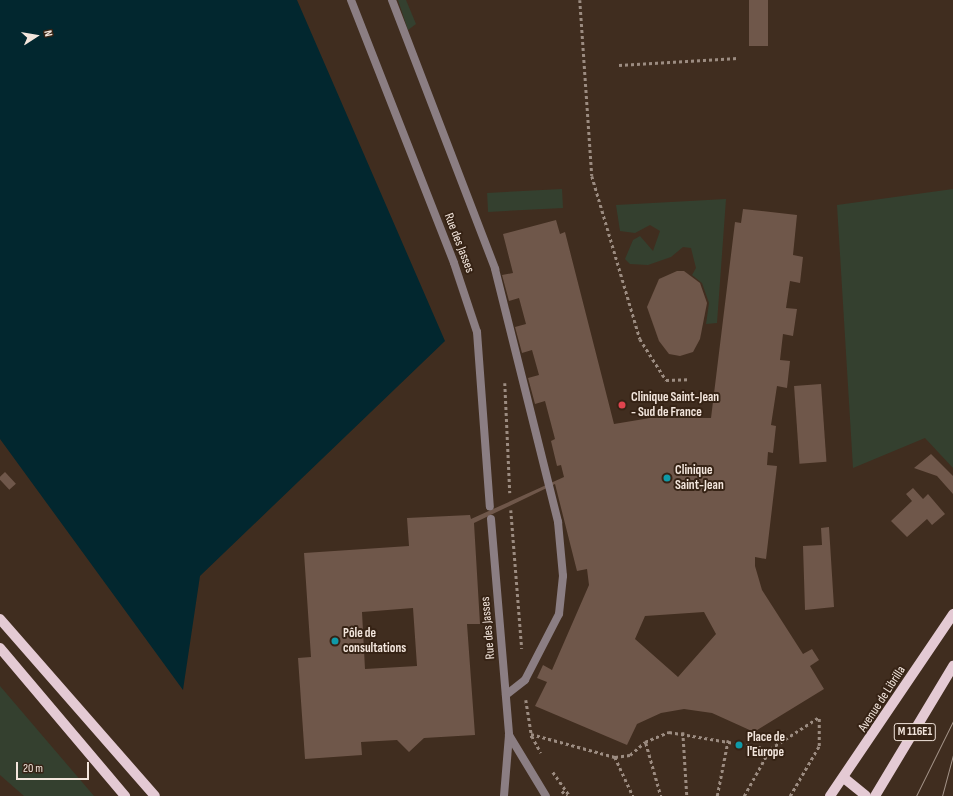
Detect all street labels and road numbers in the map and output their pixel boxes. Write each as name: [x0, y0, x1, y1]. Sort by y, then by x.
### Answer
street label: Rue des Jasses: [440, 211, 478, 275]
street label: Rue des Jasses: [477, 596, 499, 660]
street label: Avenue de Librilla: [855, 663, 909, 735]
road number: M 116E1: [893, 722, 937, 742]

